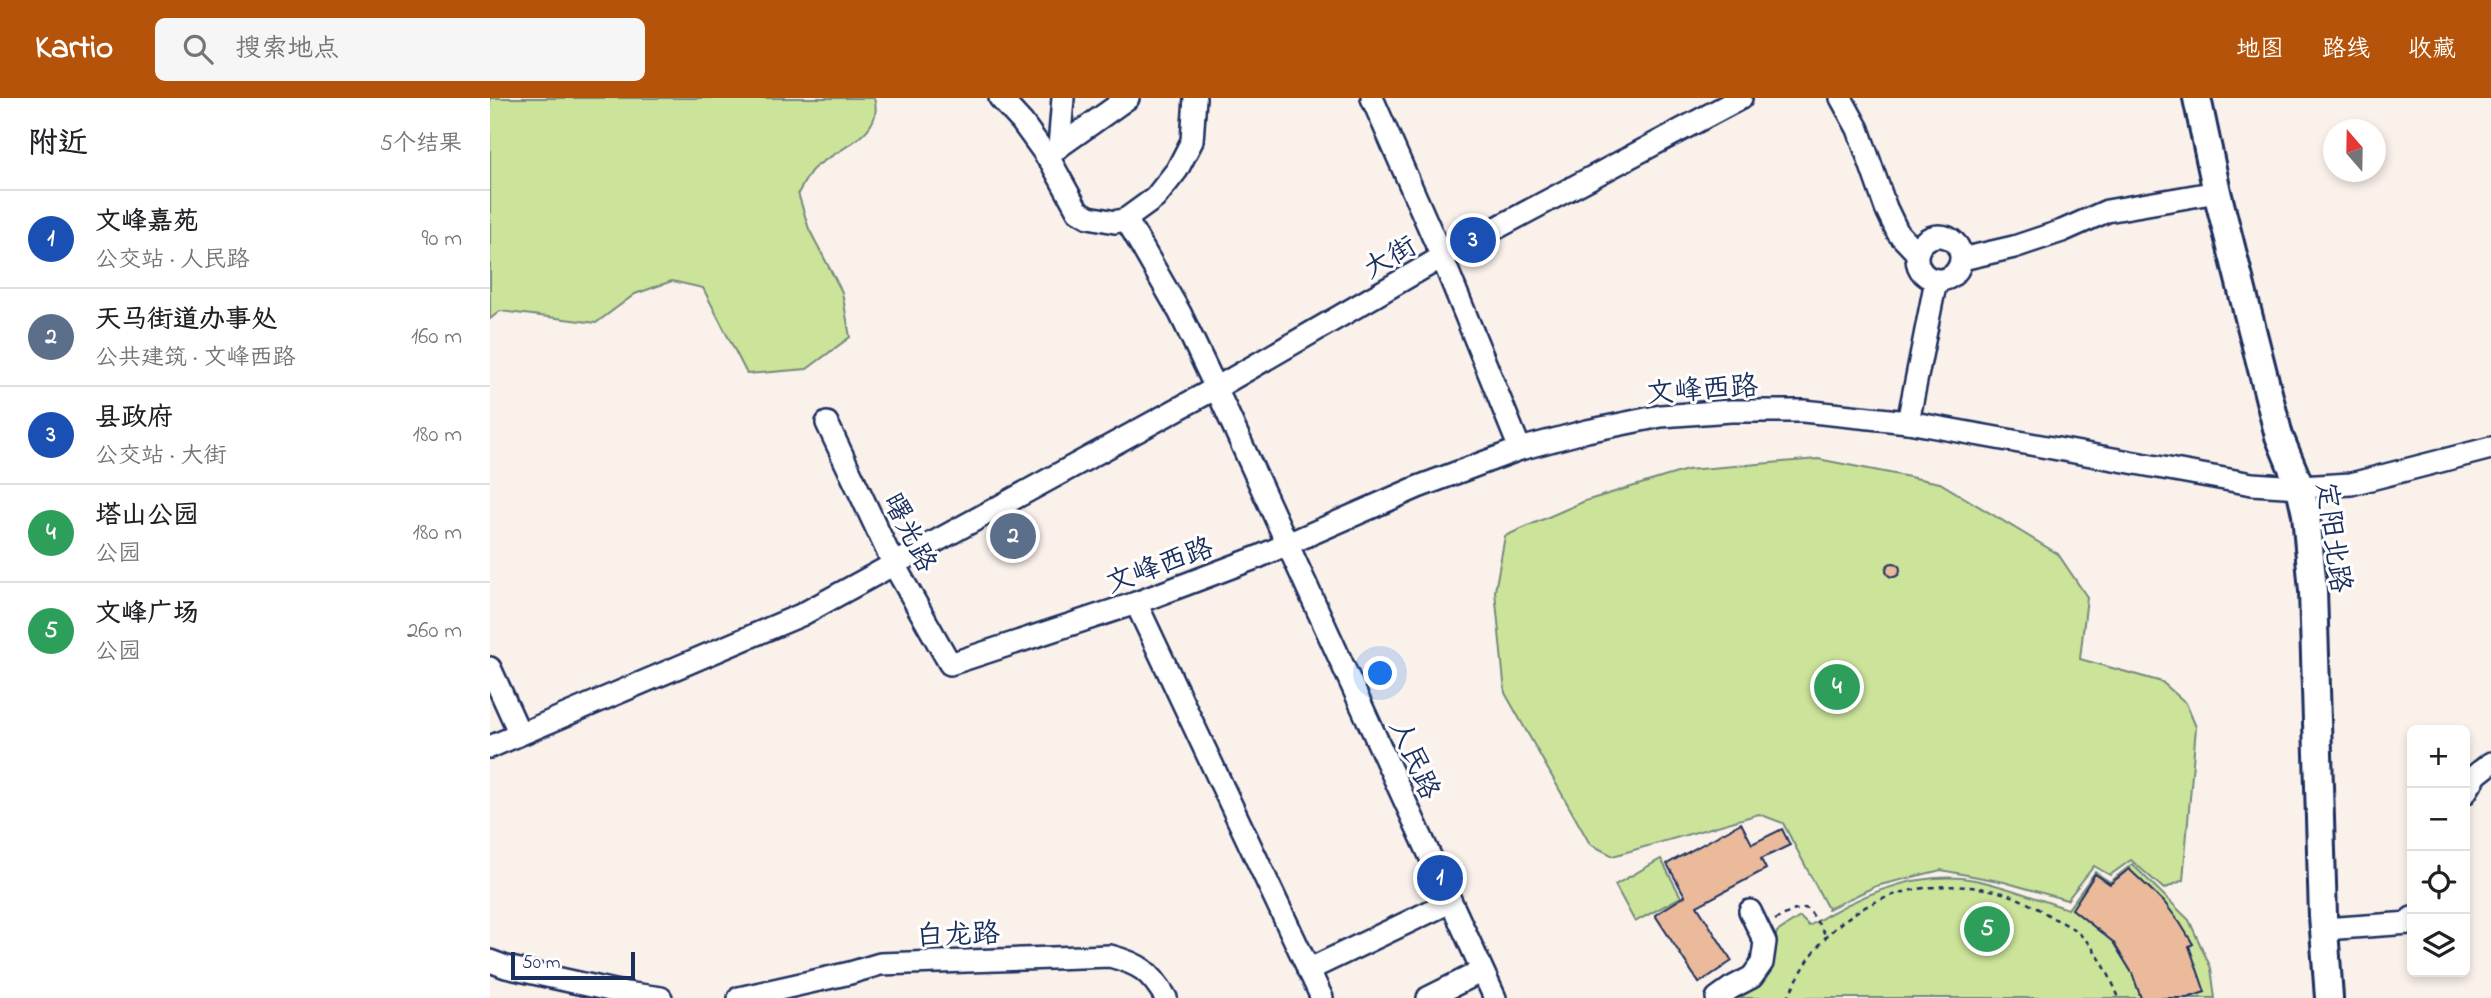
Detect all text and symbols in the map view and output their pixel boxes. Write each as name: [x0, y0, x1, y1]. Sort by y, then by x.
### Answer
search box: [155, 18, 645, 81]
text: Kartio: [35, 25, 113, 73]
icon: search: [179, 30, 217, 68]
text: 搜索地点: [235, 31, 339, 69]
text: 地图: [2236, 33, 2284, 68]
text: 路线: [2322, 33, 2370, 68]
text: 收藏: [2408, 33, 2456, 68]
north arrow: [2323, 119, 2386, 182]
text: 附近: [28, 123, 88, 167]
text: 5个结果: [380, 128, 462, 161]
text: 文峰嘉苑: [95, 204, 199, 242]
pin: 3: [1450, 214, 1496, 266]
text: 1: [47, 223, 55, 256]
text: 90 m: [422, 223, 462, 256]
street label: 大街: [1356, 227, 1425, 291]
text: 公交站 · 人民路: [95, 244, 249, 277]
text: 天马街道办事处: [95, 302, 277, 340]
text: 2: [45, 321, 57, 354]
text: 160 m: [411, 321, 462, 354]
text: 公共建筑 · 文峰西路: [95, 342, 295, 375]
street label: 文峰西路: [1645, 367, 1760, 416]
text: 县政府: [95, 400, 173, 438]
text: 3: [46, 419, 56, 452]
text: 180 m: [413, 419, 462, 452]
text: 公交站 · 大街: [95, 440, 226, 473]
street label: 定阳北路: [2303, 479, 2360, 596]
street label: 曙光路: [871, 487, 945, 580]
text: 塔山公园: [95, 498, 199, 536]
pin: 2: [990, 510, 1036, 562]
text: 4: [46, 517, 56, 550]
text: 180 m: [413, 517, 462, 550]
street label: 文峰西路: [1101, 529, 1220, 606]
text: 公园: [95, 538, 141, 571]
text: 文峰广场: [95, 596, 199, 634]
text: 5: [44, 615, 58, 648]
text: 260 m: [407, 615, 462, 648]
text: 公园: [95, 636, 141, 669]
your location: [1363, 656, 1397, 690]
pin: 4: [1814, 661, 1860, 713]
street label: 人民路: [1377, 714, 1449, 807]
map controls: [2407, 725, 2470, 977]
button: +: [2407, 725, 2470, 788]
button: −: [2407, 788, 2470, 851]
button: locate: [2407, 851, 2470, 914]
pin: 1: [1417, 852, 1463, 904]
pin: 5: [1964, 903, 2010, 955]
button: layers: [2407, 914, 2470, 977]
street label: 白龙路: [915, 915, 1001, 958]
scale bar: [511, 949, 635, 981]
text: 50 m: [522, 950, 561, 977]

